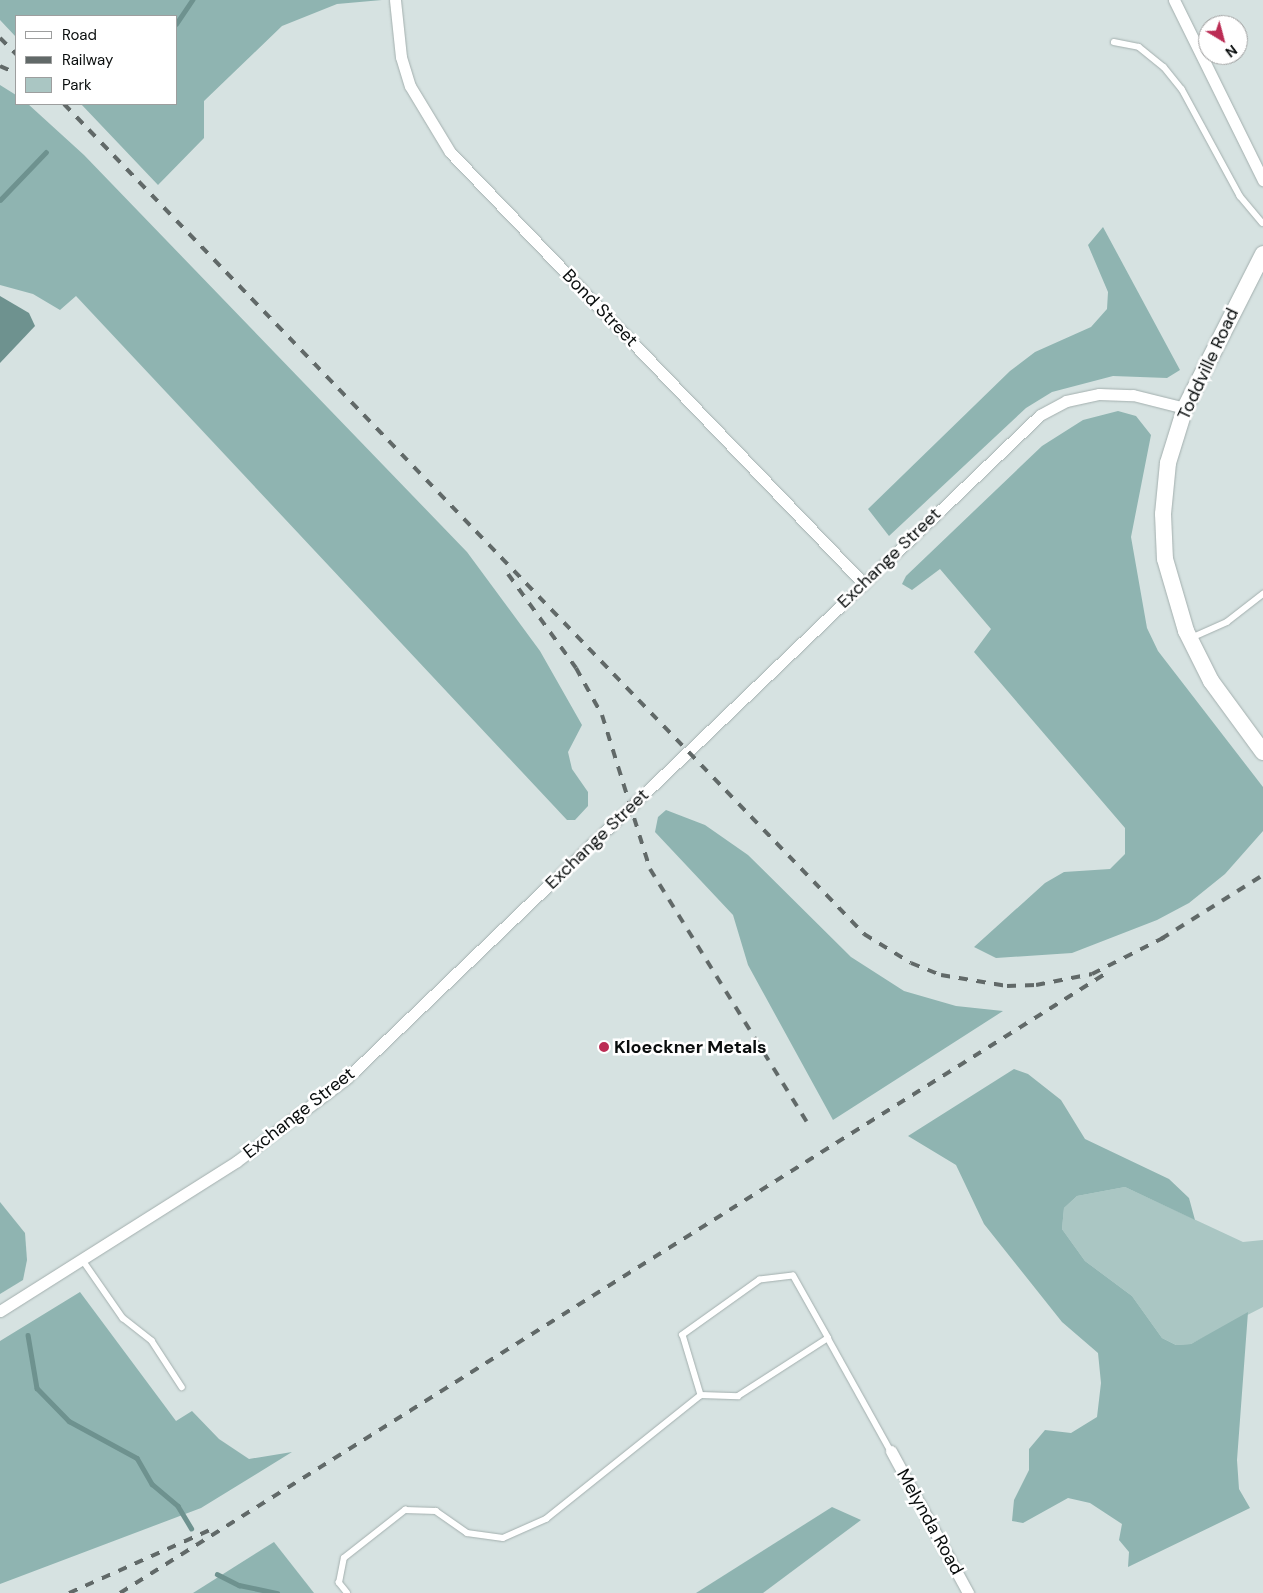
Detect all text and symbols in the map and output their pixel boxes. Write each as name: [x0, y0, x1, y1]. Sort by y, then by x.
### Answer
legend: [15, 15, 178, 105]
north arrow: [1198, 15, 1248, 65]
text: Road: [62, 25, 97, 45]
text: N: [1222, 41, 1241, 61]
text: Railway: [62, 50, 113, 70]
text: Park: [62, 75, 92, 95]
street label: Bond Street: [558, 265, 642, 351]
street label: Toddville Road: [1173, 305, 1243, 423]
street label: Exchange Street: [833, 503, 945, 613]
street label: Exchange Street: [541, 784, 653, 894]
place label: Kloeckner Metals: [614, 1036, 767, 1058]
marker: Kloeckner Metals: [598, 1041, 610, 1053]
street label: Exchange Street: [239, 1063, 359, 1163]
street label: Melynda Road: [892, 1465, 968, 1579]

